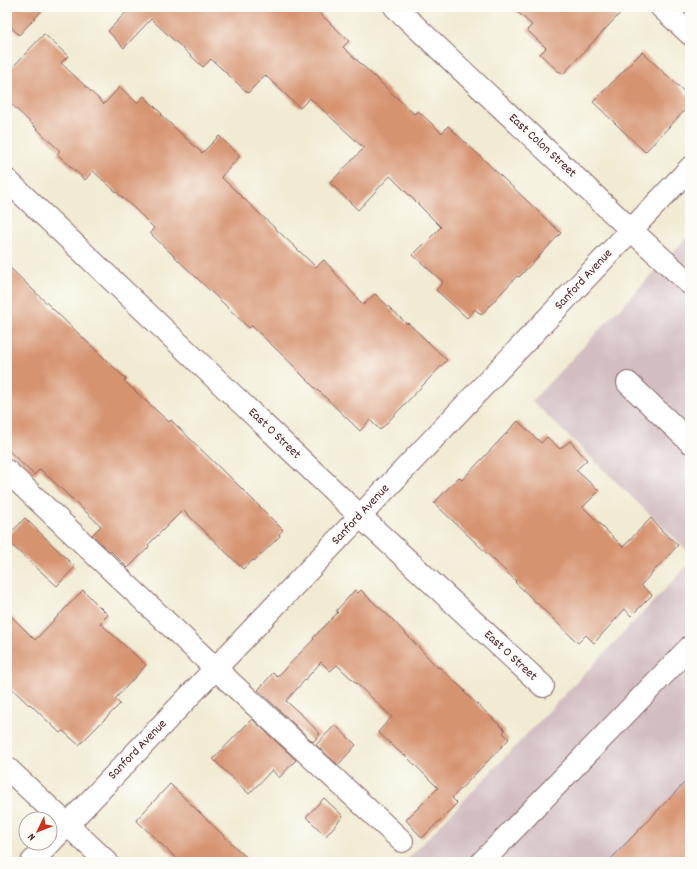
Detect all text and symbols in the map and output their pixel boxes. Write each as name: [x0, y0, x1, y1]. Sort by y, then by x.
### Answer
street label: East Colon Street: [504, 109, 580, 183]
street label: Sanford Avenue: [551, 245, 618, 315]
street label: East O Street: [243, 404, 305, 464]
street label: Sanford Avenue: [328, 480, 395, 550]
street label: East O Street: [479, 626, 541, 686]
street label: Sanford Avenue: [104, 715, 172, 785]
north arrow: [18, 811, 58, 851]
text: N: [24, 829, 40, 844]

